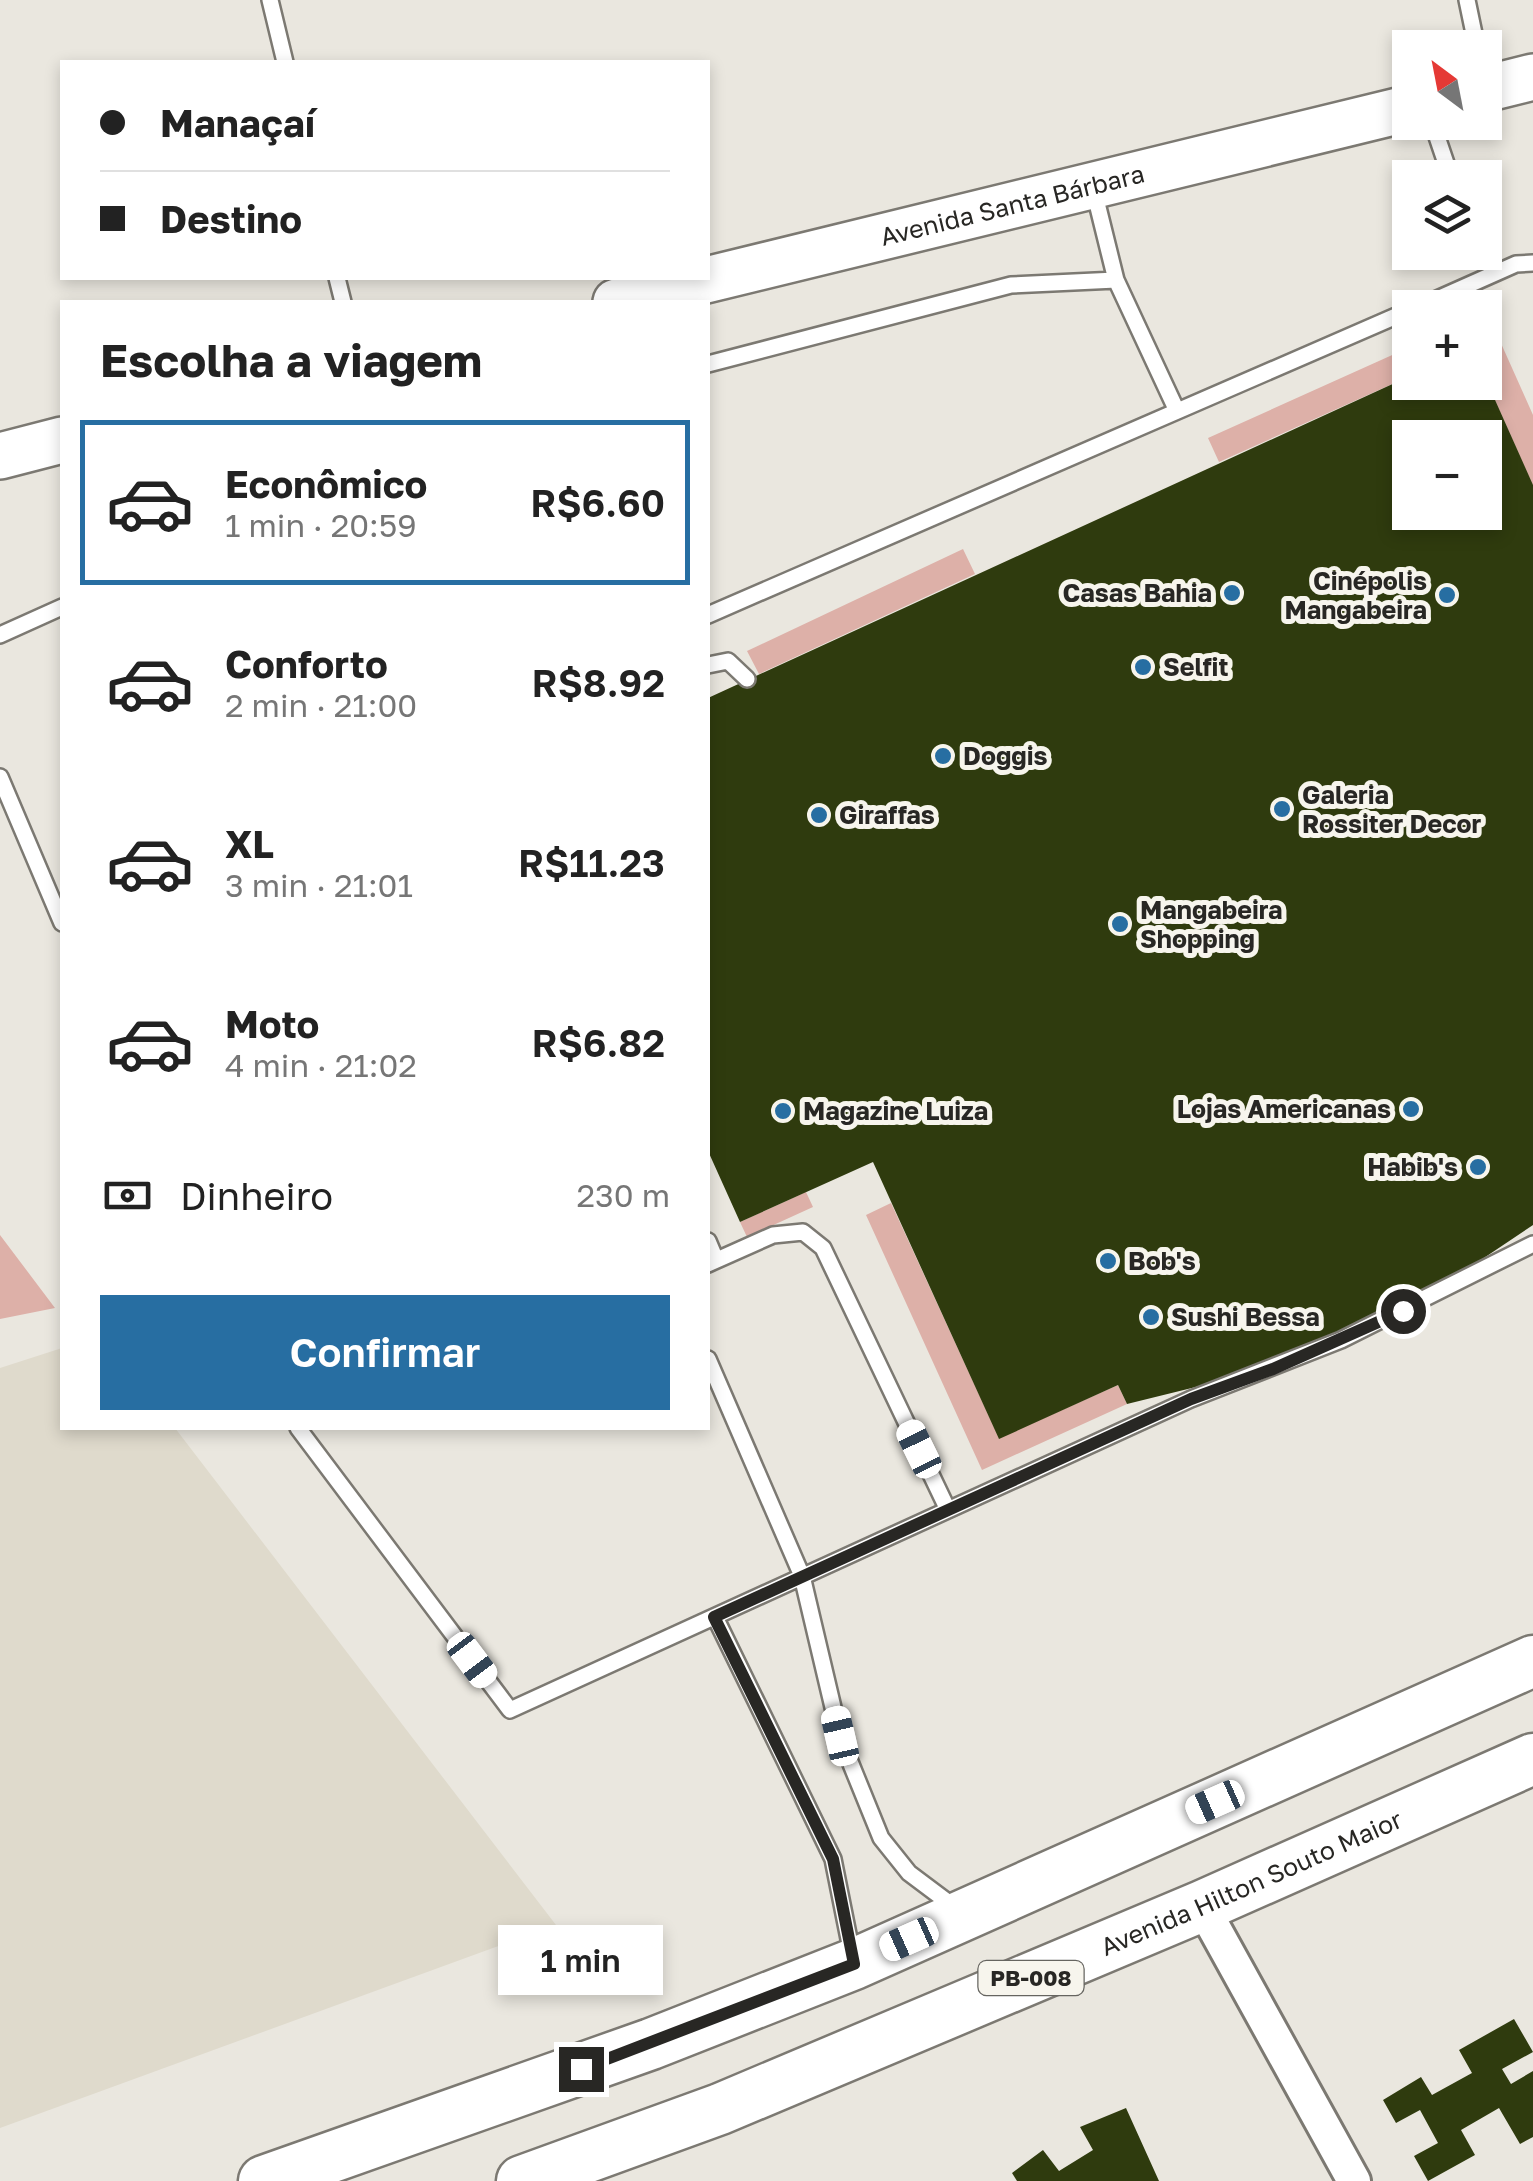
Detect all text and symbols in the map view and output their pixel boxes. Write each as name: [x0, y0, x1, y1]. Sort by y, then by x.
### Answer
north arrow: [1392, 30, 1502, 140]
map controls: [1392, 30, 1502, 530]
text: Manaçaí: [160, 100, 315, 145]
street label: Avenida Santa Bárbara: [877, 157, 1147, 252]
button: layers: [1392, 160, 1502, 270]
text: Destino: [160, 196, 302, 241]
button: +: [1392, 290, 1502, 400]
text: Escolha a viagem: [100, 333, 482, 387]
button: −: [1392, 420, 1502, 530]
icon: car: [105, 458, 195, 548]
text: Econômico: [225, 461, 427, 506]
text: R$6.60: [530, 480, 665, 525]
text: 1 min · 20:59: [225, 506, 417, 544]
place label: Cinépolis Mangabeira: [1284, 565, 1427, 625]
place label: Casas Bahia: [1062, 577, 1212, 608]
marker: Casas Bahia: [1221, 582, 1243, 604]
marker: Cinépolis Mangabeira: [1436, 584, 1458, 606]
icon: car: [105, 638, 195, 728]
text: Conforto: [225, 641, 388, 686]
place label: Selfit: [1163, 651, 1228, 682]
marker: Selfit: [1132, 656, 1154, 678]
text: R$8.92: [532, 660, 665, 705]
text: 2 min · 21:00: [225, 686, 417, 724]
place label: Doggis: [963, 740, 1047, 771]
marker: Doggis: [932, 745, 954, 767]
place label: Galeria Rossiter Decor: [1302, 779, 1482, 839]
marker: Galeria Rossiter Decor: [1271, 798, 1293, 820]
place label: Giraffas: [839, 799, 935, 830]
marker: Giraffas: [808, 804, 830, 826]
icon: car: [105, 818, 195, 908]
text: XL: [225, 821, 274, 866]
text: R$11.23: [518, 840, 665, 885]
text: 3 min · 21:01: [225, 866, 413, 904]
place label: Mangabeira Shopping: [1140, 894, 1283, 954]
marker: Mangabeira Shopping: [1109, 913, 1131, 935]
icon: car: [105, 998, 195, 1088]
text: Moto: [225, 1001, 319, 1046]
text: R$6.82: [532, 1020, 665, 1065]
text: 4 min · 21:02: [225, 1046, 417, 1084]
place label: Lojas Americanas: [1177, 1093, 1391, 1124]
place label: Magazine Luiza: [803, 1095, 988, 1126]
marker: Lojas Americanas: [1400, 1098, 1422, 1120]
marker: Magazine Luiza: [772, 1100, 794, 1122]
place label: Habib's: [1367, 1151, 1458, 1182]
marker: Habib's: [1467, 1156, 1489, 1178]
icon: cash: [100, 1168, 155, 1223]
text: Dinheiro: [180, 1173, 333, 1218]
text: 230 m: [577, 1176, 670, 1214]
place label: Bob's: [1128, 1245, 1196, 1276]
marker: Bob's: [1097, 1250, 1119, 1272]
route start: [1381, 1289, 1426, 1334]
button: Confirmar: [100, 1295, 670, 1410]
place label: Sushi Bessa: [1171, 1301, 1320, 1332]
marker: Sushi Bessa: [1140, 1306, 1162, 1328]
car: [892, 1415, 946, 1483]
car: [442, 1627, 502, 1693]
car: [819, 1703, 861, 1769]
car: [1181, 1776, 1249, 1828]
street label: Avenida Hilton Souto Maior: [1096, 1803, 1407, 1962]
car: [875, 1913, 943, 1965]
callout: 1 min: [498, 1924, 664, 1994]
text: 1 min: [540, 1941, 621, 1979]
road number: PB-008: [978, 1961, 1084, 1995]
route end: [559, 2047, 604, 2092]

